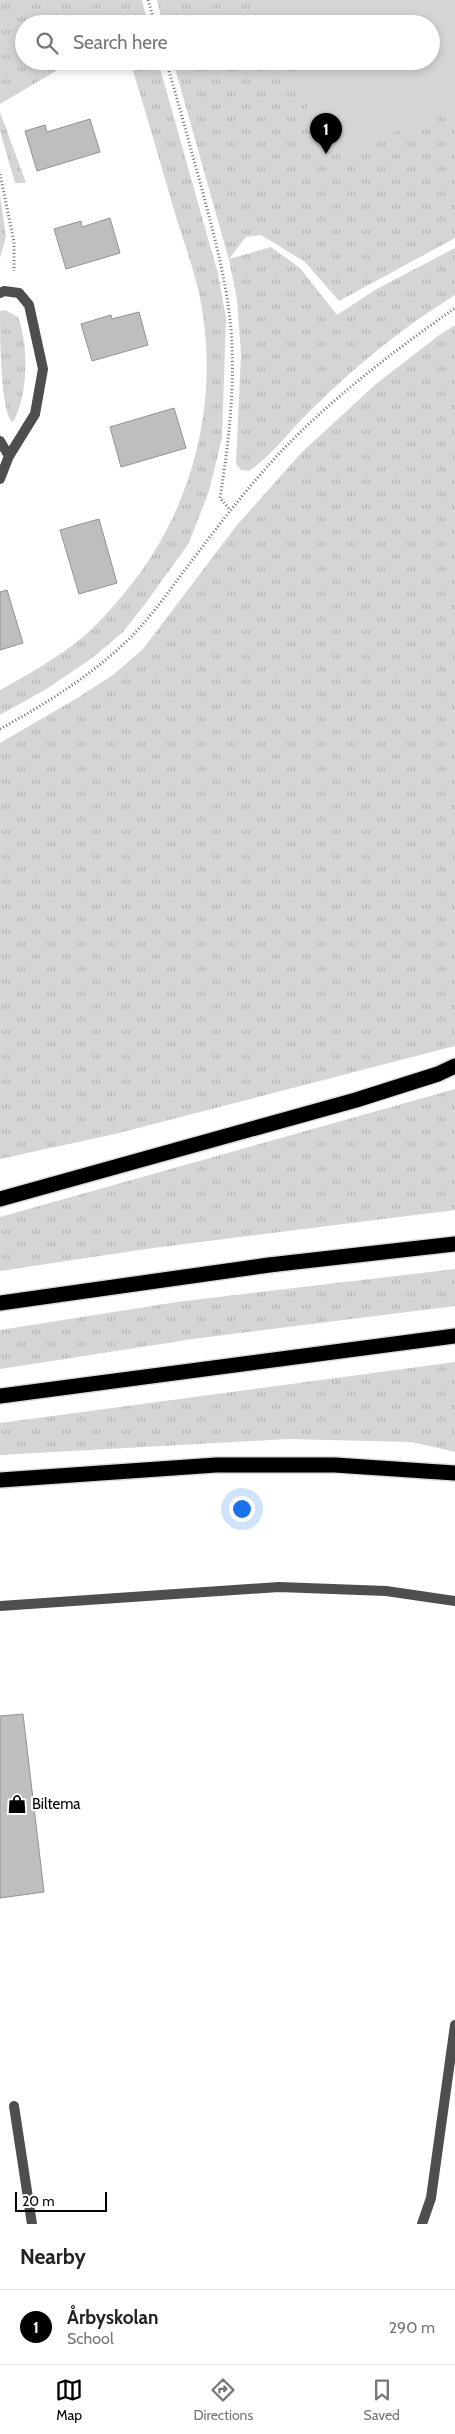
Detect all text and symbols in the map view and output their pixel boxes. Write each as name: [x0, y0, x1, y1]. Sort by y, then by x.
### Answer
search box: [15, 15, 440, 70]
icon: search: [33, 29, 61, 57]
text: Search here: [73, 31, 167, 54]
pin: 1: [310, 113, 342, 154]
your location: [229, 1496, 255, 1522]
shop icon: Biltema: [6, 1793, 28, 1815]
place label: Biltema: [32, 1795, 81, 1813]
scale bar: [15, 2189, 108, 2212]
text: 20 m: [22, 2192, 55, 2210]
text: Nearby: [20, 2244, 86, 2269]
text: Årbyskolan: [67, 2306, 159, 2329]
text: 1: [33, 2318, 39, 2337]
text: 290 m: [389, 2318, 435, 2337]
text: School: [67, 2329, 114, 2348]
tab: Map: [55, 2376, 83, 2424]
tab: Directions: [193, 2376, 253, 2424]
tab: Saved: [363, 2376, 400, 2424]

